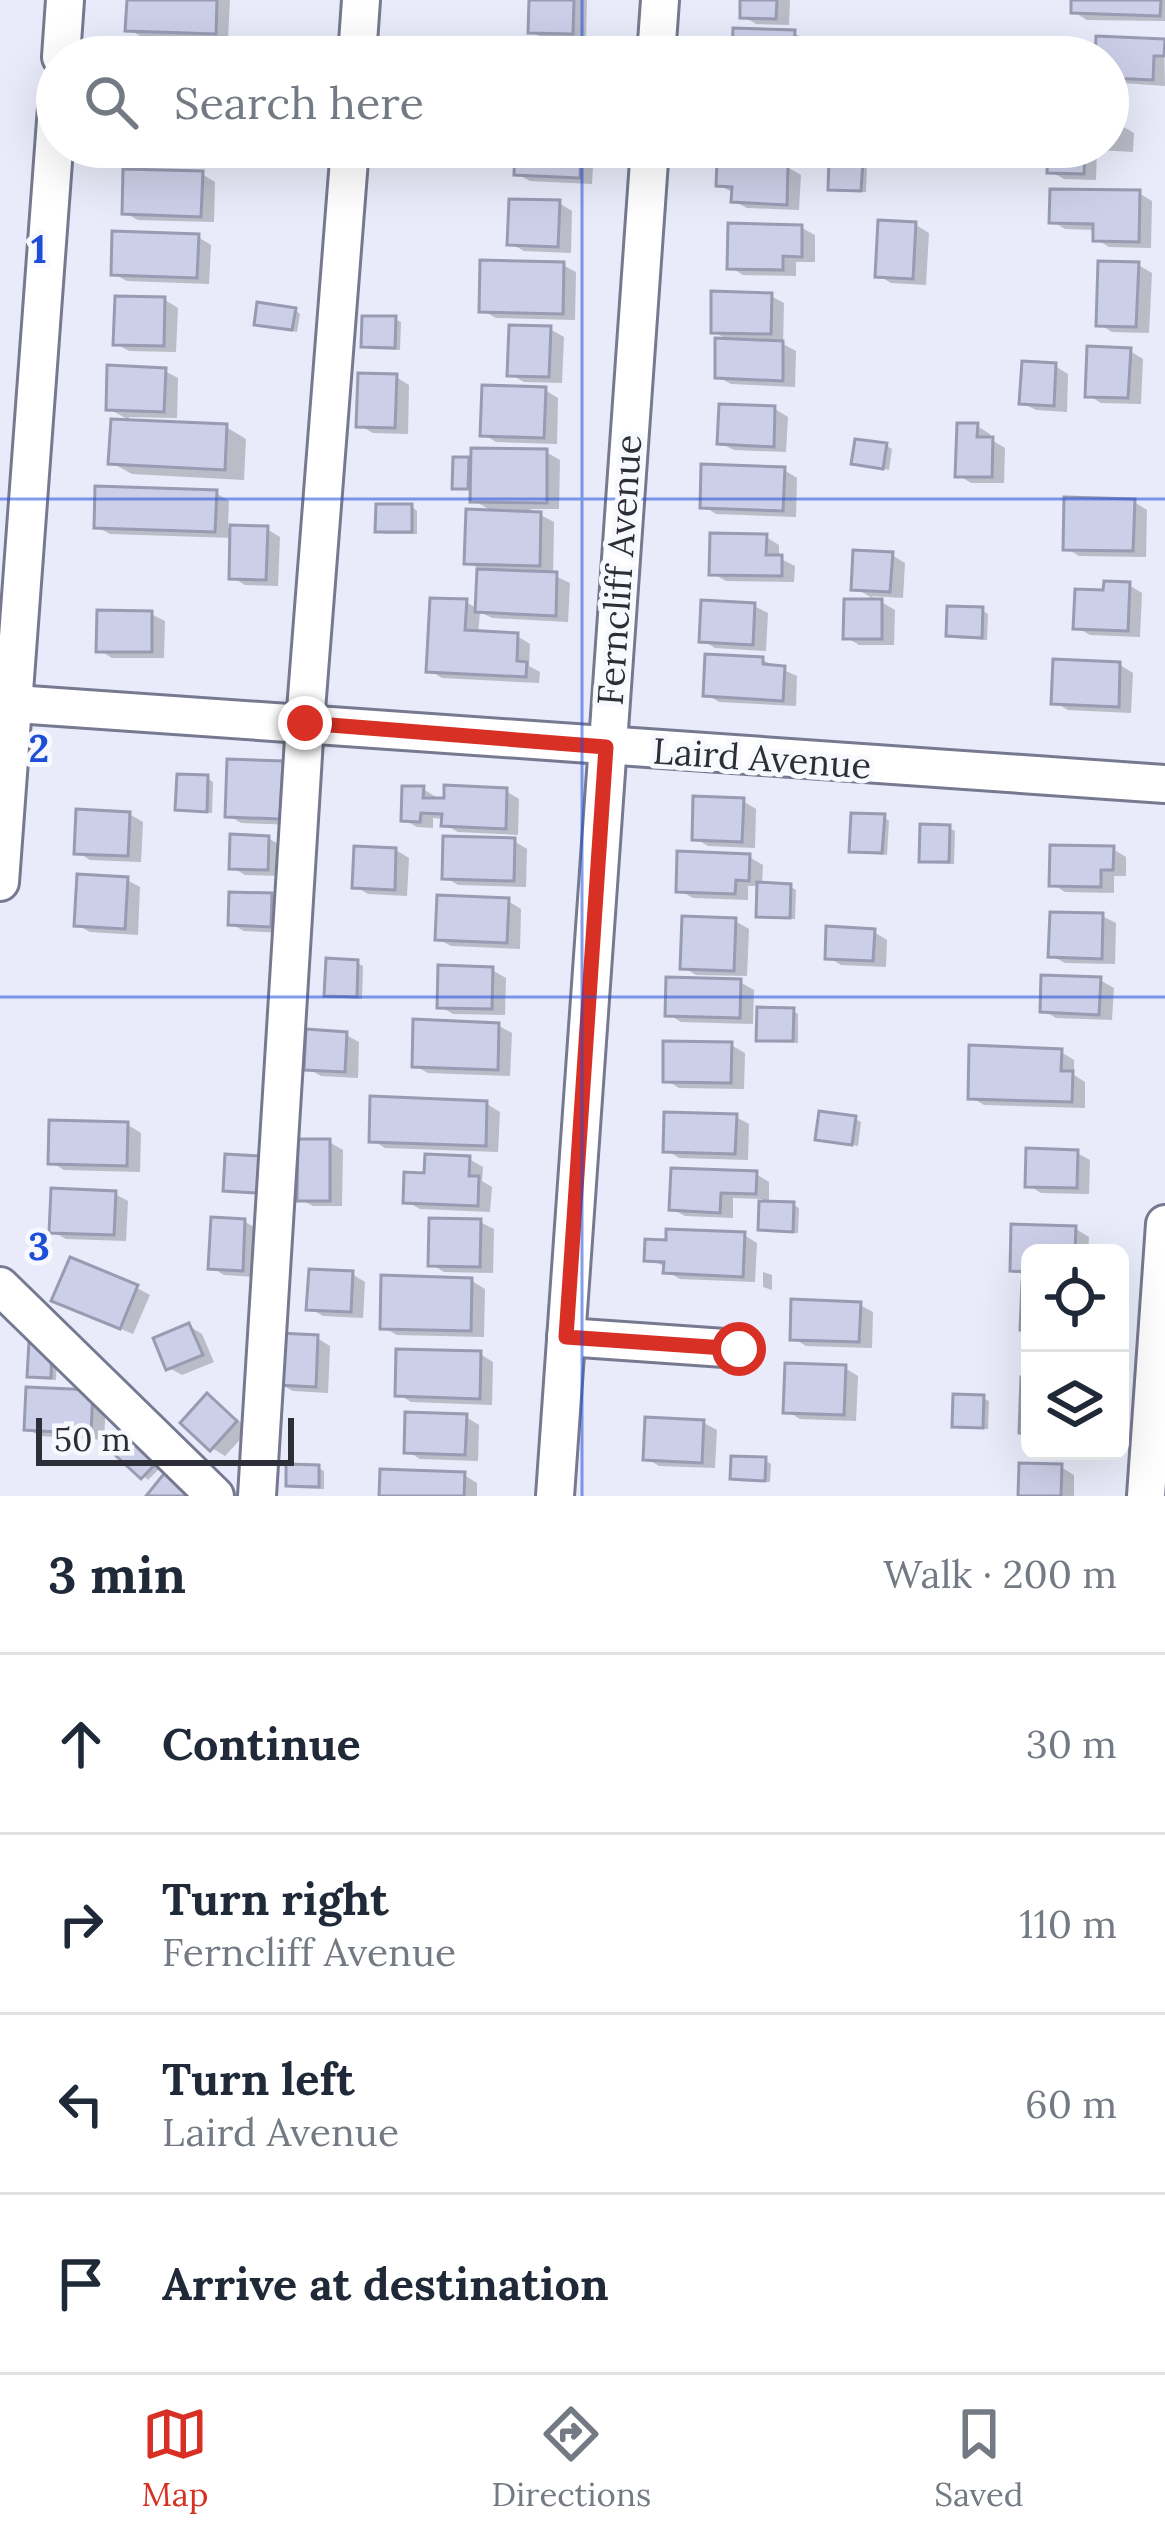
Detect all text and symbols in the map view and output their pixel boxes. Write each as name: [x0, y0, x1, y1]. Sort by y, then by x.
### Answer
search box: [36, 36, 1129, 168]
icon: search: [78, 69, 144, 135]
text: Search here: [174, 74, 424, 131]
text: 1: [31, 224, 47, 274]
street label: Ferncliff Avenue: [587, 433, 651, 707]
route end: [278, 696, 332, 750]
text: 2: [29, 723, 49, 773]
street label: Laird Avenue: [651, 727, 873, 789]
text: 3: [28, 1221, 50, 1271]
map controls: [1021, 1244, 1129, 1460]
button: locate: [1021, 1244, 1129, 1352]
route start: [712, 1322, 766, 1376]
button: layers: [1021, 1352, 1129, 1460]
scale bar: [36, 1412, 294, 1465]
text: 50 m: [54, 1418, 131, 1460]
text: 3 min: [48, 1542, 186, 1607]
text: Walk · 200 m: [883, 1549, 1117, 1599]
icon: ahead: [48, 1711, 114, 1777]
text: Continue: [162, 1715, 361, 1772]
text: 30 m: [1026, 1719, 1117, 1769]
text: Turn right: [162, 1870, 389, 1927]
icon: right: [48, 1891, 114, 1957]
text: 110 m: [1019, 1899, 1117, 1949]
text: Ferncliff Avenue: [162, 1927, 456, 1977]
text: Turn left: [162, 2050, 355, 2107]
icon: left: [48, 2071, 114, 2137]
text: 60 m: [1025, 2079, 1117, 2129]
text: Laird Avenue: [162, 2107, 399, 2157]
icon: arrive: [48, 2251, 114, 2317]
text: Arrive at destination: [162, 2255, 609, 2312]
tab: Map: [141, 2401, 209, 2515]
tab: Directions: [492, 2401, 651, 2515]
tab: Saved: [934, 2401, 1023, 2515]

